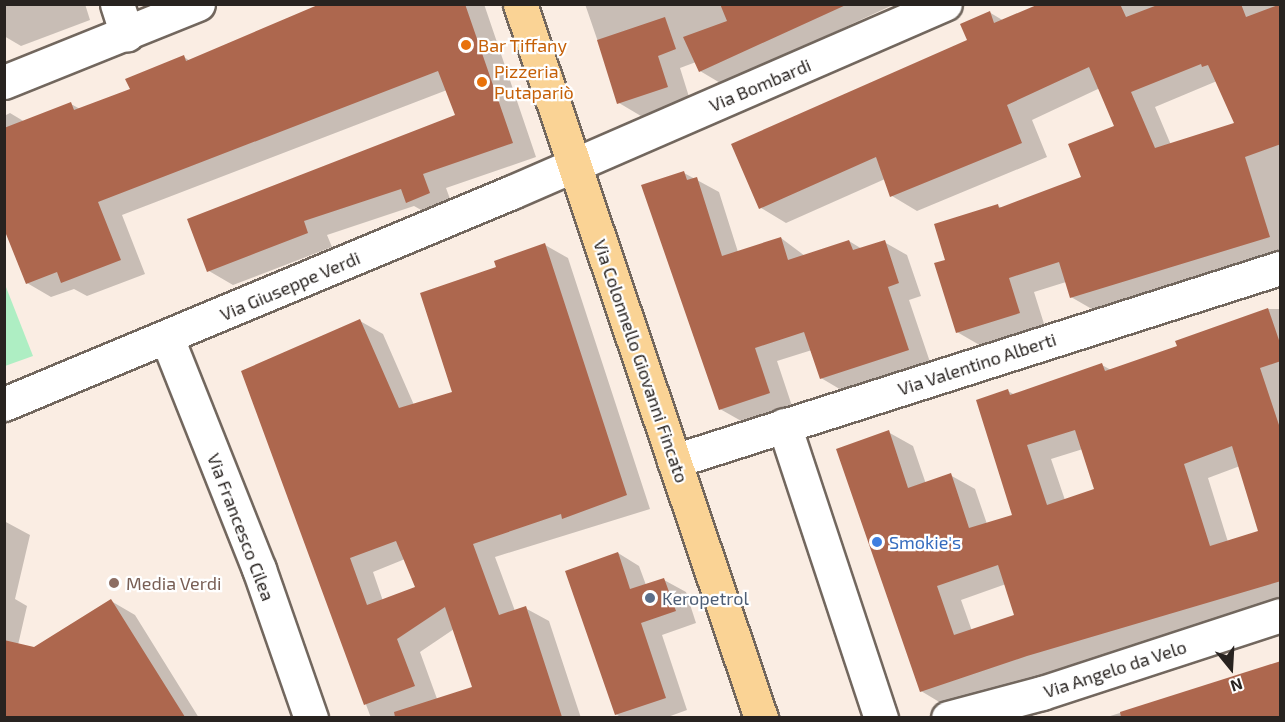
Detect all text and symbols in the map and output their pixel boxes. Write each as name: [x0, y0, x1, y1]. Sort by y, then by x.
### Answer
place label: Bar Tiffany: [478, 34, 568, 56]
marker: Bar Tiffany: [459, 38, 473, 52]
street label: Via Bombardi: [706, 54, 814, 116]
place label: Pizzeria Putapariò: [494, 61, 574, 104]
marker: Pizzeria Putapariò: [475, 75, 489, 89]
street label: Via Colonnello Giovanni Fincato: [589, 237, 693, 485]
street label: Via Giuseppe Verdi: [217, 247, 363, 325]
street label: Via Valentino Alberti: [895, 328, 1059, 400]
street label: Via Francesco Cilea: [203, 450, 279, 604]
place label: Smokie's: [889, 531, 961, 553]
marker: Smokie's: [870, 535, 884, 549]
place label: Media Verdi: [126, 572, 222, 594]
marker: Media Verdi: [107, 576, 121, 590]
place label: Keropetrol: [662, 587, 749, 609]
marker: Keropetrol: [643, 591, 657, 605]
street label: Via Angelo da Velo: [1040, 636, 1190, 702]
north arrow: [1201, 638, 1261, 698]
text: N: [1228, 675, 1245, 696]

